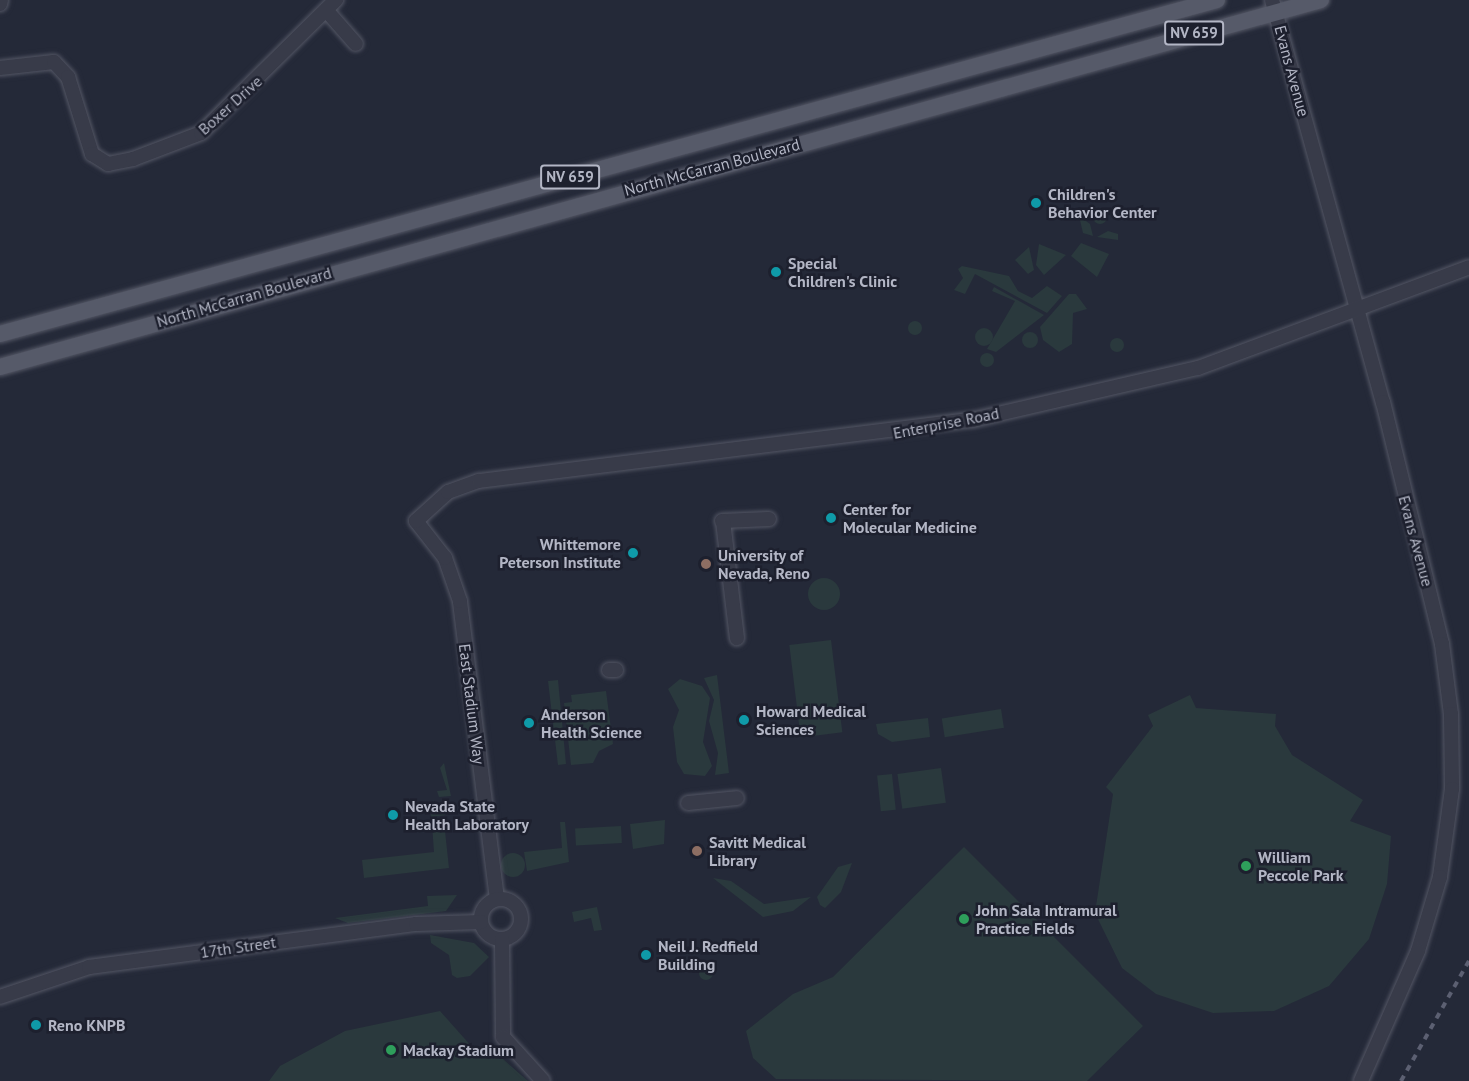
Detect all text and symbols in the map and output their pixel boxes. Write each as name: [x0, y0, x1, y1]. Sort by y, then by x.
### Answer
road number: NV 659: [1162, 21, 1226, 45]
street label: Evans Avenue: [1271, 23, 1313, 119]
street label: Boxer Drive: [194, 71, 266, 139]
street label: North McCarran Boulevard: [622, 134, 802, 200]
road number: NV 659: [538, 165, 602, 189]
place label: Children's Behavior Center: [1048, 184, 1157, 222]
marker: Children's Behavior Center: [1029, 196, 1043, 210]
place label: Special Children's Clinic: [788, 253, 897, 291]
street label: North McCarran Boulevard: [154, 263, 334, 331]
marker: Special Children's Clinic: [769, 265, 783, 279]
street label: Enterprise Road: [891, 403, 1001, 443]
street label: Evans Avenue: [1395, 493, 1437, 589]
place label: Center for Molecular Medicine: [843, 499, 977, 537]
marker: Center for Molecular Medicine: [824, 511, 838, 525]
place label: Whittemore Peterson Institute: [499, 534, 621, 572]
place label: University of Nevada, Reno: [718, 545, 811, 583]
marker: Whittemore Peterson Institute: [626, 546, 640, 560]
marker: University of Nevada, Reno: [699, 557, 713, 571]
street label: East Stadium Way: [455, 642, 489, 766]
place label: Howard Medical Sciences: [756, 701, 866, 739]
place label: Anderson Health Science: [541, 704, 642, 742]
marker: Howard Medical Sciences: [737, 713, 751, 727]
marker: Anderson Health Science: [522, 716, 536, 730]
place label: Nevada State Health Laboratory: [405, 796, 529, 834]
marker: Nevada State Health Laboratory: [386, 808, 400, 822]
place label: Savitt Medical Library: [709, 832, 806, 870]
marker: Savitt Medical Library: [690, 844, 704, 858]
place label: William Peccole Park: [1258, 847, 1344, 885]
marker: William Peccole Park: [1239, 859, 1253, 873]
place label: John Sala Intramural Practice Fields: [976, 900, 1117, 938]
marker: John Sala Intramural Practice Fields: [957, 912, 971, 926]
street label: 17th Street: [199, 932, 277, 962]
place label: Neil J. Redfield Building: [658, 936, 759, 974]
marker: Neil J. Redfield Building: [639, 948, 653, 962]
place label: Reno KNPB: [48, 1015, 125, 1035]
marker: Reno KNPB: [29, 1018, 43, 1032]
place label: Mackay Stadium: [403, 1040, 515, 1060]
marker: Mackay Stadium: [384, 1043, 398, 1057]

